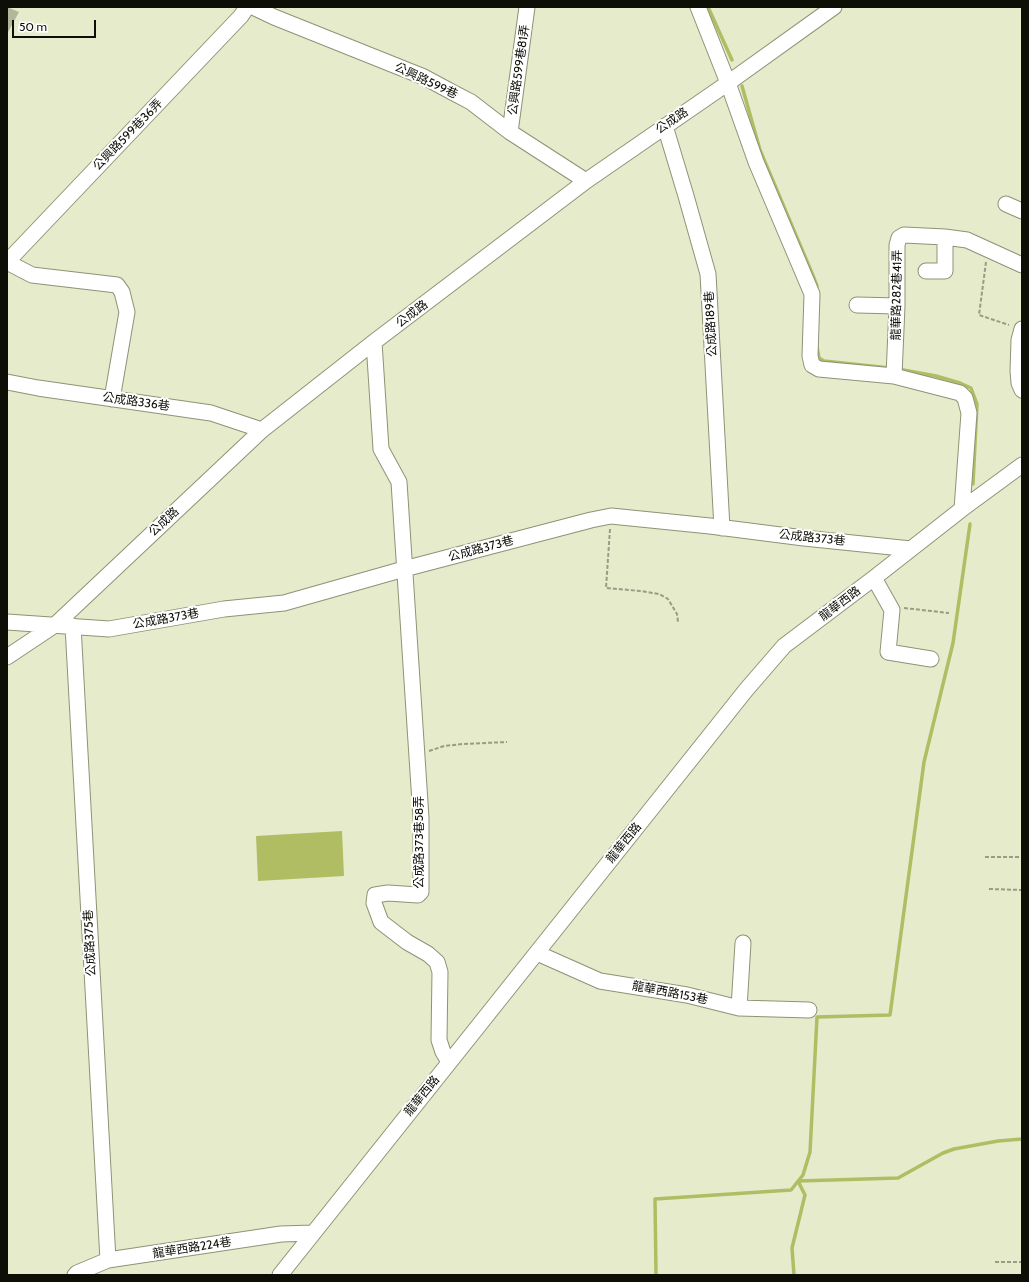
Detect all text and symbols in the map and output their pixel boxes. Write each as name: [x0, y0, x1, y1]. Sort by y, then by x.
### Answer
scale bar: [14, 12, 98, 38]
text: 50 m: [19, 19, 47, 34]
street label: 公興路599巷81弄: [506, 24, 532, 116]
street label: 公興路599巷: [392, 60, 460, 102]
street label: 公興路599巷36弄: [90, 96, 166, 174]
street label: 公成路: [653, 105, 691, 137]
street label: 龍華路282巷41弄: [889, 250, 905, 340]
street label: 公成路189巷: [702, 291, 720, 357]
street label: 公成路: [393, 297, 431, 331]
street label: 公成路336巷: [101, 390, 171, 414]
street label: 公成路: [146, 504, 182, 540]
street label: 公成路373巷: [778, 527, 846, 549]
street label: 公成路373巷: [447, 533, 515, 565]
street label: 龍華西路: [816, 584, 864, 624]
street label: 公成路373巷: [132, 606, 200, 632]
street label: 公成路373巷58弄: [412, 796, 426, 888]
street label: 龍華西路: [603, 820, 645, 866]
street label: 公成路375巷: [81, 909, 99, 977]
street label: 龍華西路153巷: [631, 979, 709, 1007]
street label: 龍華西路: [401, 1073, 443, 1119]
street label: 龍華西路224巷: [152, 1235, 232, 1261]

